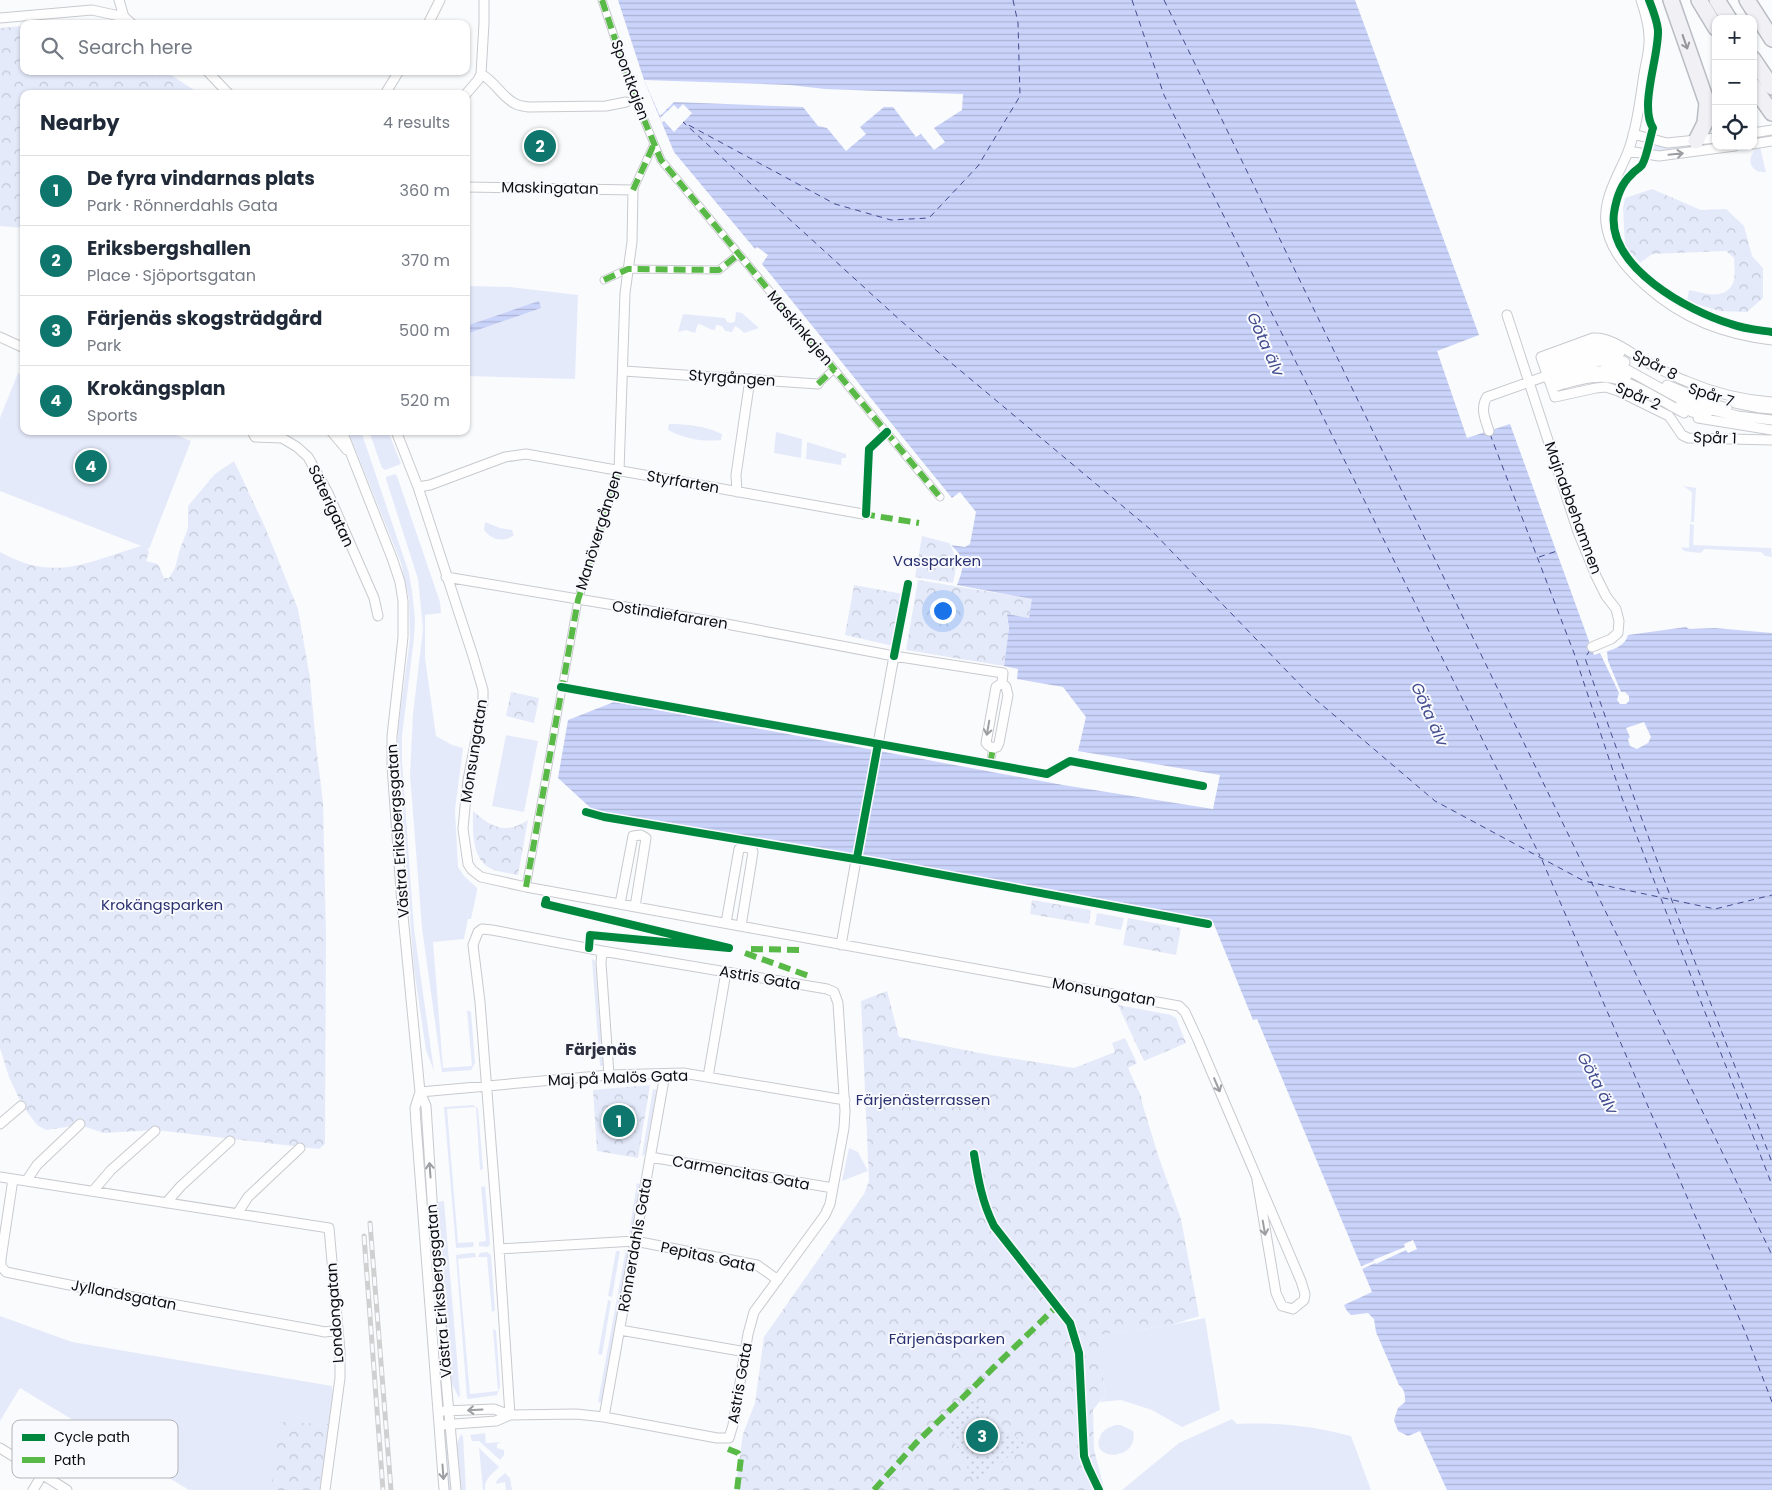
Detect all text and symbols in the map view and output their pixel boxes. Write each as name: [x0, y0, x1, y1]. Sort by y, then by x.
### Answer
map controls: [1712, 15, 1757, 150]
button: +: [1712, 15, 1757, 60]
search box: [20, 20, 470, 75]
one-way arrow: [1681, 33, 1691, 49]
icon: search: [38, 34, 66, 62]
text: Search here: [78, 34, 192, 61]
street label: Spontkajen: [606, 37, 655, 123]
button: −: [1712, 60, 1757, 105]
button: locate: [1712, 105, 1757, 150]
text: Nearby: [40, 108, 120, 137]
text: 4 results: [383, 111, 450, 134]
pin: 2: [524, 127, 556, 165]
one-way arrow: [1668, 149, 1684, 159]
text: De fyra vindarnas plats: [87, 165, 315, 192]
street label: Maskingatan: [501, 176, 599, 199]
text: 1: [53, 179, 59, 202]
text: 360 m: [400, 179, 450, 202]
text: Park · Rönnerdahls Gata: [87, 194, 278, 217]
text: Eriksbergshallen: [87, 235, 251, 262]
text: 2: [51, 249, 61, 272]
text: 370 m: [401, 249, 450, 272]
text: Place · Sjöportsgatan: [87, 264, 256, 287]
street label: Maskinkajen: [763, 286, 838, 370]
text: Färjenäs skogsträdgård: [87, 305, 323, 332]
water label: Göta älv: [1241, 309, 1290, 381]
text: 3: [51, 319, 61, 342]
text: 500 m: [399, 319, 450, 342]
text: Park: [87, 334, 121, 357]
street label: Spår 8: [1629, 344, 1681, 385]
street label: Styrgången: [688, 364, 776, 391]
text: Krokängsplan: [87, 375, 226, 402]
street label: Spår 2: [1612, 376, 1664, 415]
street label: Spår 7: [1686, 377, 1737, 412]
text: 4: [51, 389, 61, 412]
text: 520 m: [400, 389, 450, 412]
text: Sports: [87, 404, 138, 427]
street label: Spår 1: [1693, 426, 1737, 449]
street label: Majnabbehamnen: [1540, 439, 1607, 577]
pin: 4: [75, 447, 107, 485]
street label: Säterigatan: [303, 461, 360, 550]
street label: Styrfarten: [645, 465, 721, 498]
street label: Manövergången: [570, 467, 627, 592]
park label: Vassparken: [893, 550, 981, 571]
street label: Ostindiefararen: [611, 595, 729, 634]
your location: [930, 598, 956, 624]
water label: Göta älv: [1405, 679, 1454, 751]
street label: Monsungatan: [455, 698, 492, 804]
one-way arrow: [983, 719, 993, 735]
street label: Västra Eriksbergsgatan: [381, 743, 414, 919]
park label: Krokängsparken: [101, 894, 223, 915]
street label: Astris Gata: [718, 960, 802, 995]
street label: Monsungatan: [1051, 972, 1157, 1011]
district label: Färjenäs: [565, 1038, 637, 1061]
water label: Göta älv: [1571, 1048, 1624, 1119]
street label: Maj på Malös Gata: [547, 1065, 689, 1090]
one-way arrow: [1212, 1077, 1222, 1092]
park label: Färjenästerrassen: [856, 1089, 990, 1110]
pin: 1: [603, 1102, 635, 1140]
street label: Carmencitas Gata: [671, 1150, 812, 1195]
one-way arrow: [425, 1163, 434, 1179]
street label: Rönnerdahls Gata: [612, 1176, 657, 1314]
street label: Västra Eriksbergsgatan: [420, 1203, 457, 1379]
one-way arrow: [1259, 1220, 1269, 1236]
street label: Pepitas Gata: [659, 1236, 758, 1277]
street label: Londongatan: [321, 1262, 348, 1364]
street label: Jyllandsgatan: [70, 1274, 179, 1315]
park label: Färjenäsparken: [889, 1328, 1005, 1349]
street label: Astris Gata: [722, 1341, 757, 1425]
one-way arrow: [467, 1405, 483, 1414]
pin: 3: [966, 1417, 998, 1455]
legend: [12, 1420, 178, 1478]
text: Cycle path: [54, 1427, 130, 1447]
text: Path: [54, 1450, 86, 1470]
one-way arrow: [438, 1464, 448, 1480]

